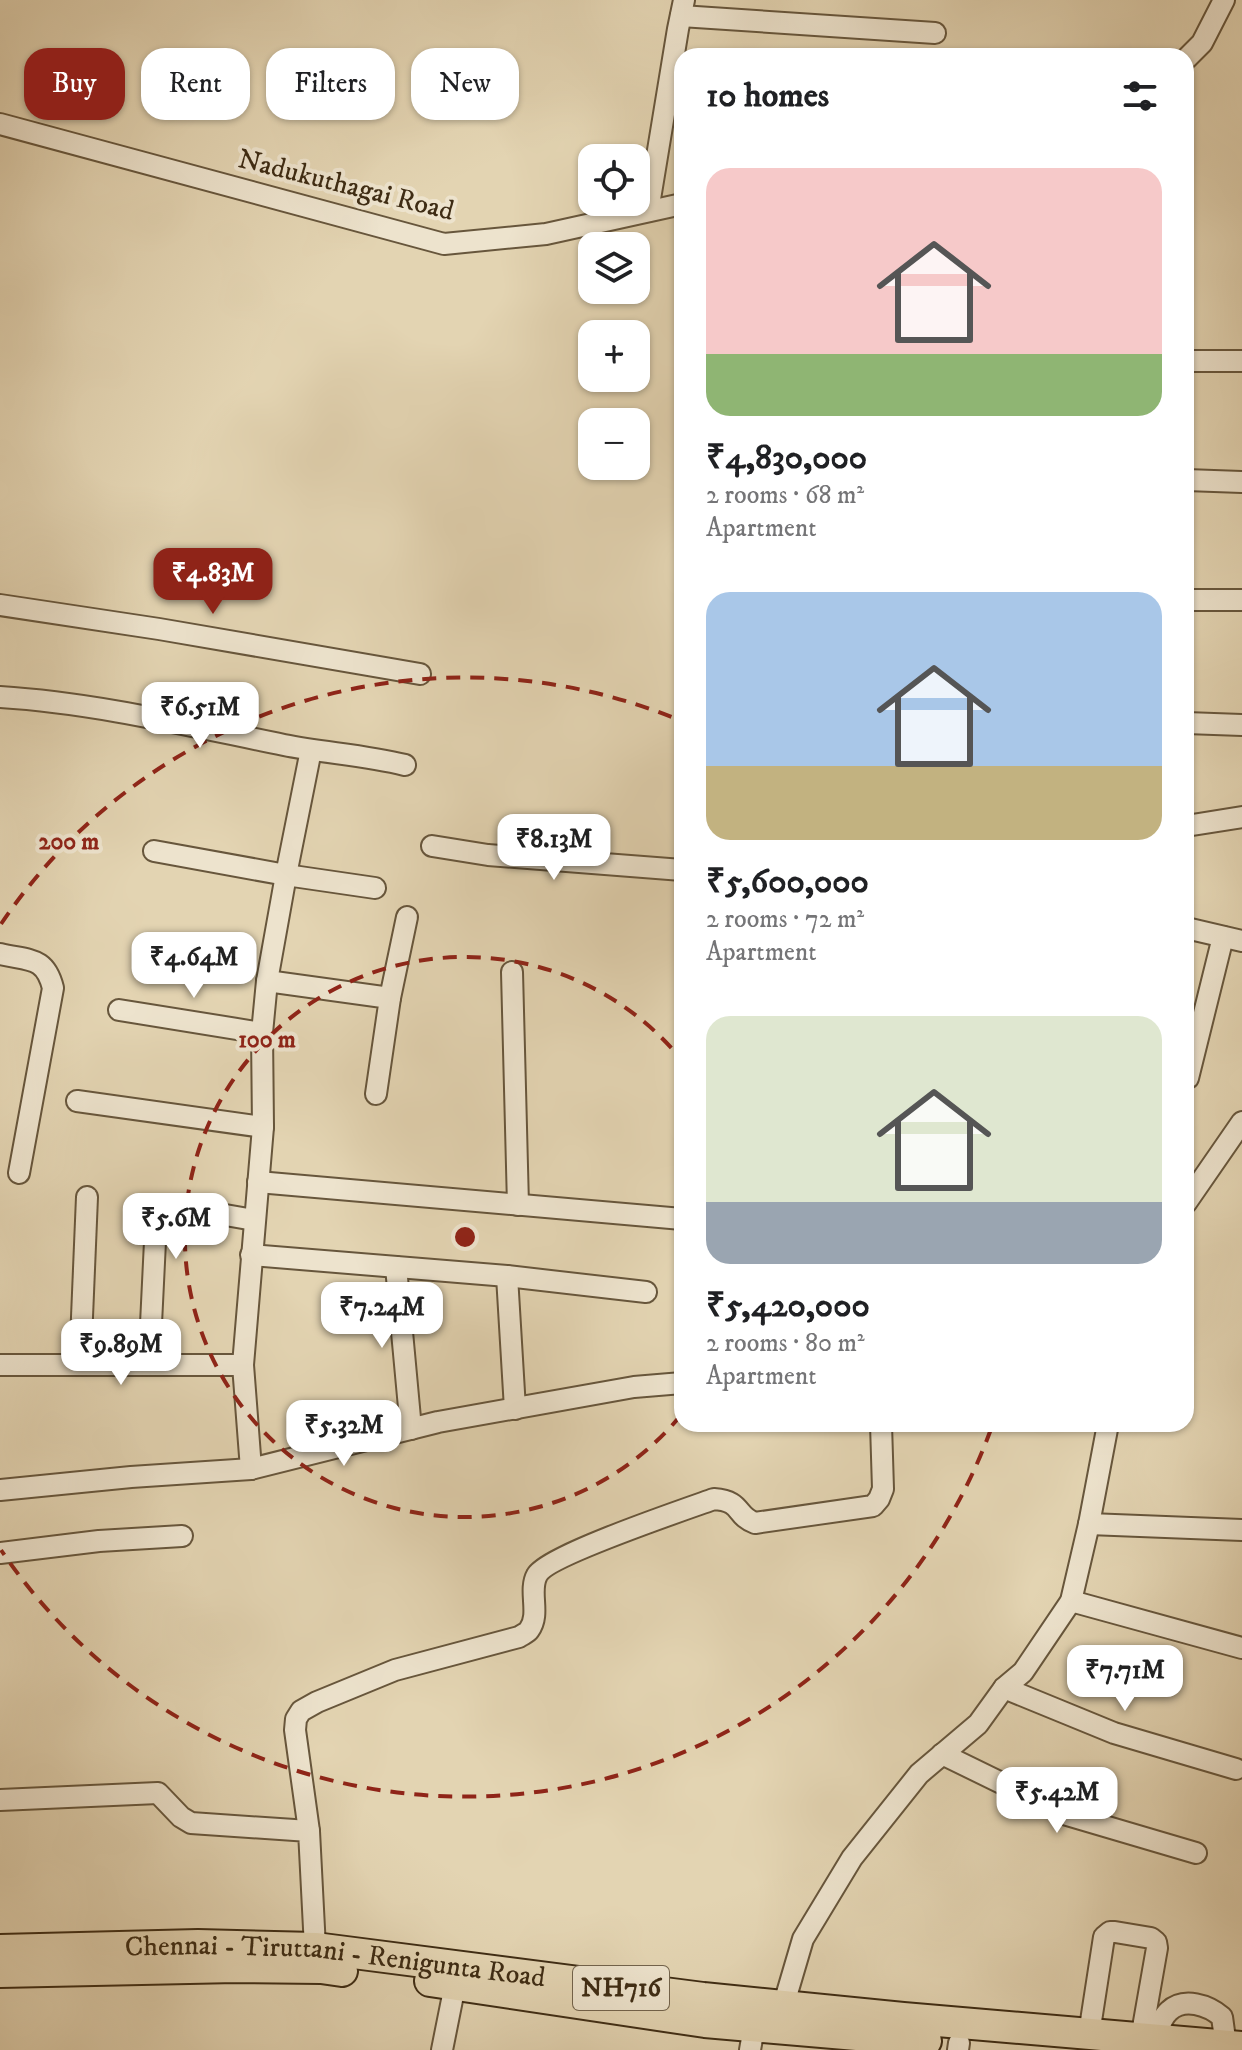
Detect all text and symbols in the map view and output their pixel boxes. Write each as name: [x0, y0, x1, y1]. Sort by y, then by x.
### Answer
chip: Buy: [24, 48, 125, 120]
chip: Rent: [141, 48, 250, 120]
chip: Filters: [266, 48, 395, 120]
chip: New: [411, 48, 519, 120]
icon: filters: [1118, 74, 1162, 118]
text: 10 homes: [706, 75, 829, 117]
street label: Nadukuthagai Road: [234, 141, 458, 229]
map controls: [578, 144, 650, 480]
button: locate: [578, 144, 650, 216]
icon: home: [862, 220, 1006, 364]
button: layers: [578, 232, 650, 304]
button: +: [578, 320, 650, 392]
button: −: [578, 408, 650, 480]
text: ₹4,830,000: [706, 437, 867, 479]
text: 2 rooms · 68 m²: [706, 479, 864, 512]
text: Apartment: [706, 512, 817, 545]
pin: ₹4.83M: [148, 548, 278, 616]
text: ₹4.83M: [171, 557, 255, 590]
icon: home: [862, 644, 1006, 788]
pin: ₹6.51M: [135, 682, 265, 750]
text: ₹6.51M: [160, 691, 240, 724]
pin: ₹8.13M: [489, 814, 619, 882]
text: ₹8.13M: [515, 823, 593, 856]
text: 200 m: [39, 827, 99, 857]
text: ₹5,600,000: [706, 861, 869, 903]
text: 2 rooms · 72 m²: [706, 903, 864, 936]
pin: ₹4.64M: [129, 932, 259, 1000]
text: Apartment: [706, 936, 817, 969]
text: ₹4.64M: [150, 941, 238, 974]
text: 100 m: [238, 1025, 296, 1055]
icon: home: [862, 1068, 1006, 1212]
pin: ₹5.6M: [120, 1193, 232, 1261]
text: ₹5.6M: [141, 1202, 211, 1235]
centre of rings: [451, 1223, 479, 1251]
pin: ₹7.24M: [317, 1282, 447, 1350]
text: ₹5,420,000: [706, 1285, 870, 1327]
text: ₹7.24M: [339, 1291, 425, 1324]
pin: ₹9.89M: [56, 1319, 186, 1387]
text: 2 rooms · 80 m²: [706, 1327, 865, 1360]
text: ₹9.89M: [79, 1328, 163, 1361]
text: Apartment: [706, 1360, 817, 1393]
pin: ₹5.32M: [279, 1400, 409, 1468]
text: ₹5.32M: [304, 1409, 384, 1442]
pin: ₹7.71M: [1060, 1645, 1190, 1713]
text: ₹7.71M: [1085, 1654, 1165, 1687]
pin: ₹5.42M: [992, 1767, 1122, 1835]
text: ₹5.42M: [1015, 1776, 1099, 1809]
street label: Chennai - Tiruttani - Renigunta Road: [124, 1927, 548, 1995]
road number: NH716: [573, 1966, 669, 2010]

